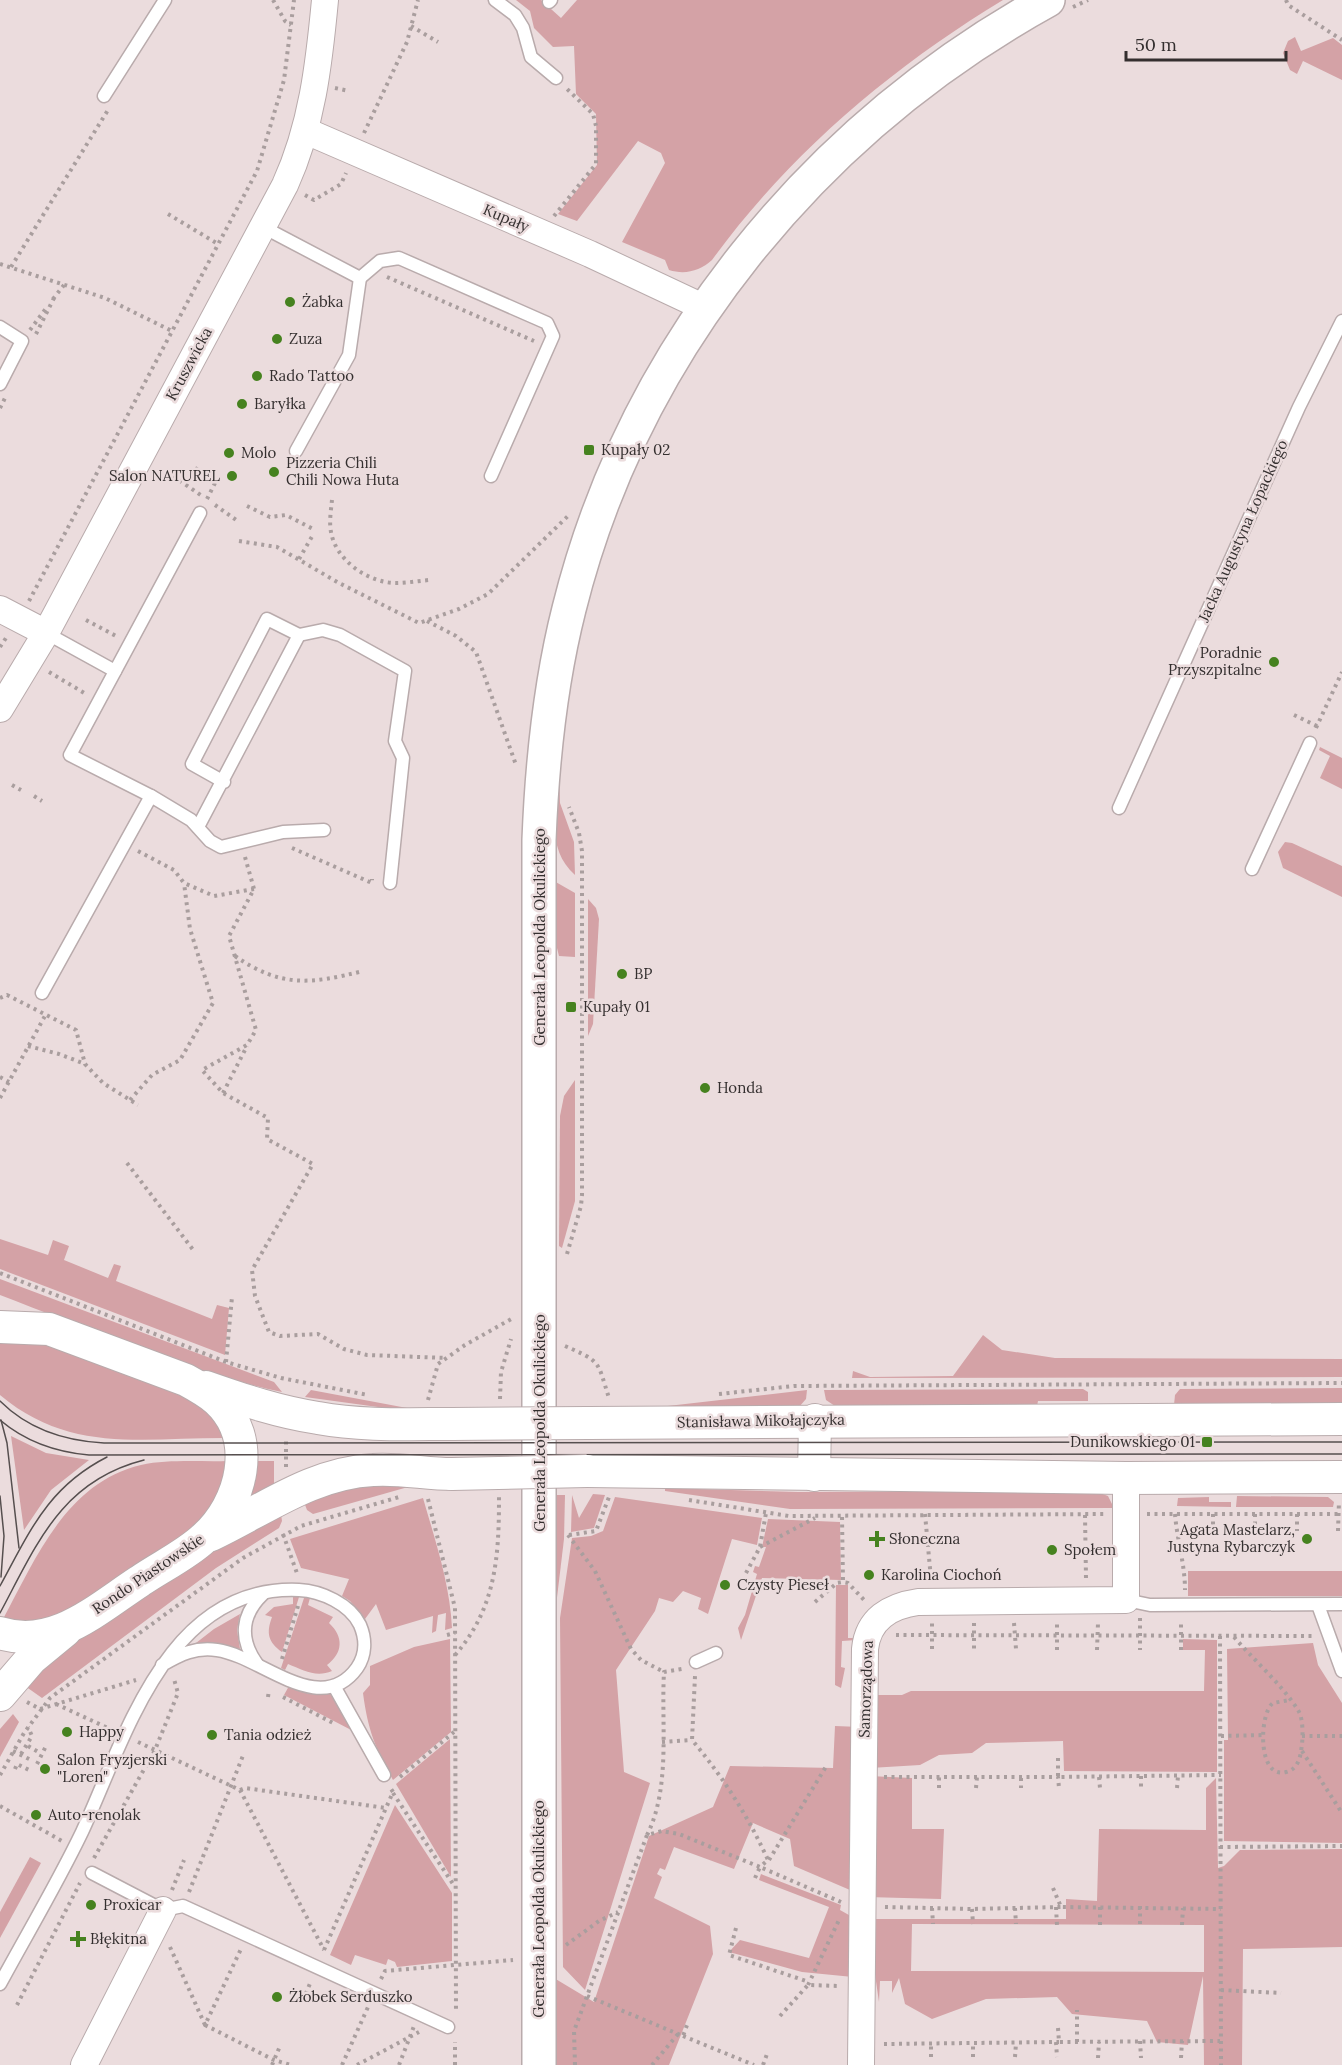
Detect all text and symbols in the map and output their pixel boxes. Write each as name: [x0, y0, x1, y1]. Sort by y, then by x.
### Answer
scale bar: [1126, 24, 1286, 62]
text: 50 m: [1135, 33, 1177, 56]
street label: Kupały: [480, 199, 532, 236]
place label: Żabka: [302, 292, 344, 311]
marker: Żabka: [283, 295, 297, 309]
street label: Kruszwicka: [161, 324, 216, 404]
place label: Zuza: [289, 329, 323, 348]
marker: Zuza: [270, 332, 284, 346]
place label: Rado Tattoo: [269, 366, 354, 385]
marker: Rado Tattoo: [250, 369, 264, 383]
place label: Baryłka: [254, 394, 306, 413]
marker: Baryłka: [235, 397, 249, 411]
street label: Jacka Augustyna Łopackiego: [1193, 437, 1291, 626]
place label: Kupały 02: [601, 440, 670, 459]
place label: Molo: [241, 443, 277, 462]
marker: Kupały 02: [582, 443, 596, 457]
marker: Molo: [222, 446, 236, 460]
place label: Pizzeria Chili Chili Nowa Huta: [286, 453, 400, 489]
marker: Pizzeria Chili Chili Nowa Huta: [267, 465, 281, 479]
place label: Salon NATUREL: [109, 466, 220, 485]
marker: Salon NATUREL: [225, 469, 239, 483]
place label: Poradnie Przyszpitalne: [1168, 643, 1262, 679]
marker: Poradnie Przyszpitalne: [1267, 655, 1281, 669]
street label: Generała Leopolda Okulickiego: [530, 828, 549, 1046]
place label: BP: [634, 964, 652, 983]
marker: BP: [615, 967, 629, 981]
place label: Kupały 01: [583, 997, 650, 1016]
marker: Kupały 01: [564, 1000, 578, 1014]
place label: Honda: [717, 1078, 763, 1097]
marker: Honda: [698, 1081, 712, 1095]
street label: Generała Leopolda Okulickiego: [530, 1314, 549, 1532]
street label: Stanisława Mikołajczyka: [677, 1410, 845, 1431]
place label: Dunikowskiego 01: [1070, 1432, 1195, 1451]
marker: Dunikowskiego 01: [1200, 1435, 1214, 1449]
place label: Agata Mastelarz, Justyna Rybarczyk: [1166, 1520, 1295, 1556]
street label: Rondo Piastowskie: [88, 1529, 207, 1618]
place label: Słoneczna: [889, 1529, 961, 1548]
marker: Słoneczna: [870, 1532, 884, 1546]
marker: Agata Mastelarz, Justyna Rybarczyk: [1300, 1532, 1314, 1546]
place label: Społem: [1064, 1540, 1116, 1559]
marker: Społem: [1045, 1543, 1059, 1557]
place label: Karolina Ciochoń: [881, 1565, 1002, 1584]
marker: Karolina Ciochoń: [862, 1568, 876, 1582]
place label: Czysty Pieseł: [737, 1575, 829, 1594]
marker: Czysty Pieseł: [718, 1578, 732, 1592]
street label: Samorządowa: [854, 1640, 877, 1738]
place label: Happy: [79, 1722, 124, 1741]
marker: Happy: [60, 1725, 74, 1739]
place label: Tania odzież: [224, 1725, 311, 1744]
marker: Tania odzież: [205, 1728, 219, 1742]
place label: Salon Fryzjerski "Loren": [57, 1750, 167, 1786]
marker: Salon Fryzjerski "Loren": [38, 1762, 52, 1776]
street label: Generała Leopolda Okulickiego: [529, 1800, 548, 2018]
place label: Auto-renolak: [47, 1805, 141, 1824]
marker: Auto-renolak: [29, 1808, 43, 1822]
place label: Proxicar: [103, 1895, 162, 1914]
marker: Proxicar: [84, 1898, 98, 1912]
place label: Błękitna: [90, 1929, 147, 1948]
marker: Błękitna: [71, 1932, 85, 1946]
place label: Żłobek Serduszko: [289, 1987, 413, 2006]
marker: Żłobek Serduszko: [270, 1990, 284, 2004]

